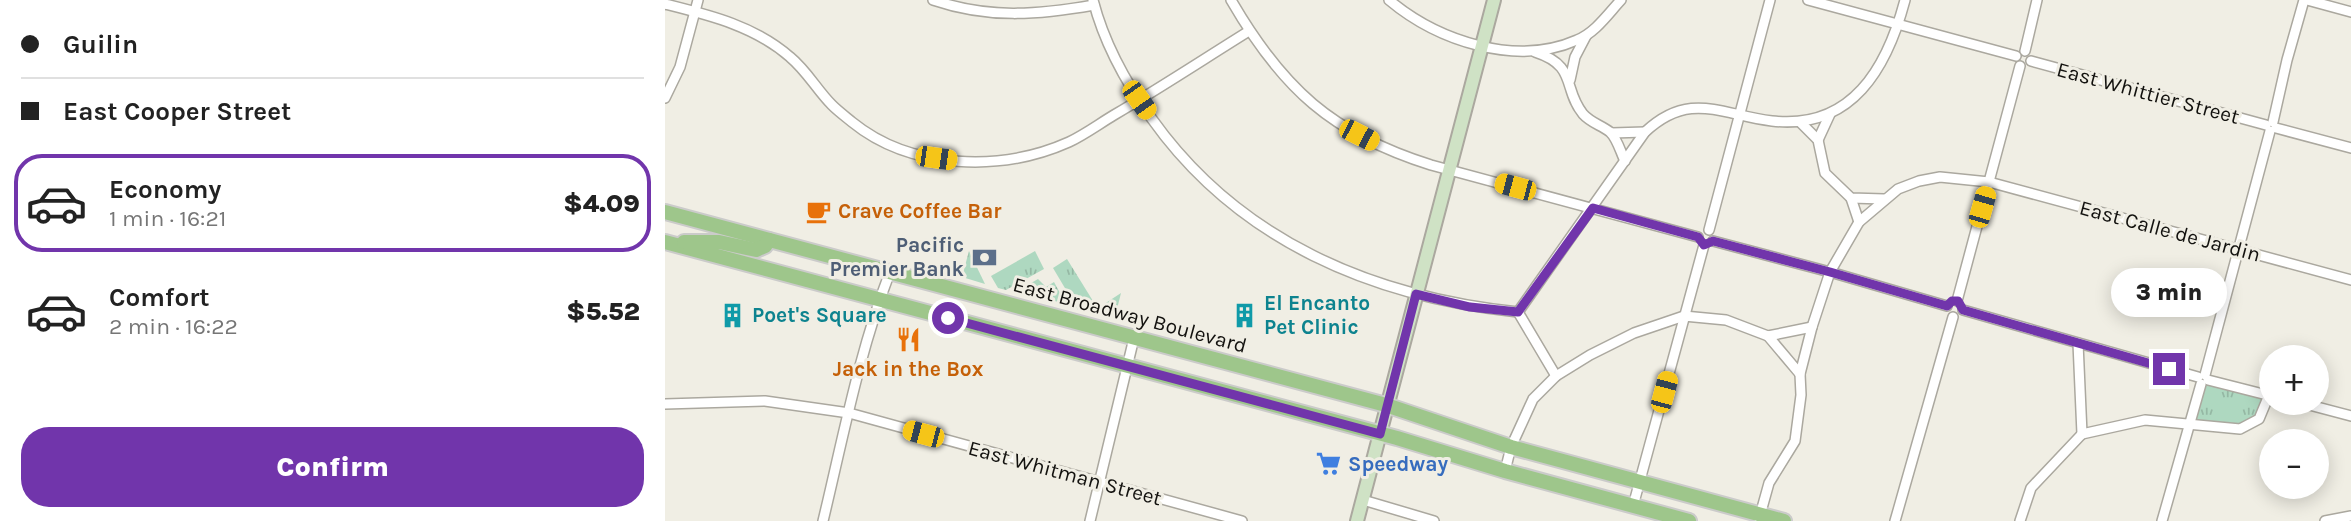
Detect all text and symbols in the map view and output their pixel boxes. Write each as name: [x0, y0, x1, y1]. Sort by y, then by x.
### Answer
text: Guilin: [63, 29, 138, 60]
street label: East Whittier Street: [2054, 57, 2242, 129]
car: [1119, 77, 1160, 123]
text: East Cooper Street: [63, 96, 291, 127]
car: [1336, 116, 1383, 154]
car: [914, 145, 959, 171]
car: [1492, 171, 1539, 203]
icon: car: [25, 172, 88, 235]
text: Economy: [109, 174, 221, 205]
car: [1967, 184, 1998, 230]
text: $4.09: [563, 188, 640, 219]
street label: East Calle de Jardin: [2077, 195, 2263, 267]
cafe icon: Crave Coffee Bar: [804, 197, 832, 225]
place label: Crave Coffee Bar: [838, 199, 1002, 223]
text: 1 min · 16:21: [109, 205, 226, 232]
place label: Pacific Premier Bank: [830, 233, 965, 281]
bank icon: Pacific Premier Bank: [970, 243, 998, 271]
callout: 3 min: [2111, 268, 2227, 316]
street label: East Broadway Boulevard: [1011, 272, 1249, 358]
text: 3 min: [2136, 279, 2202, 306]
icon: car: [25, 280, 88, 343]
text: Comfort: [109, 282, 210, 313]
place label: El Encanto Pet Clinic: [1264, 291, 1370, 339]
text: $5.52: [566, 296, 640, 327]
building icon: Poet's Square: [718, 301, 746, 329]
building icon: El Encanto Pet Clinic: [1230, 301, 1258, 329]
route start: [932, 302, 964, 334]
place label: Poet's Square: [752, 303, 887, 328]
text: 2 min · 16:22: [109, 313, 238, 340]
restaurant icon: Jack in the Box: [894, 326, 922, 354]
map controls: [2259, 345, 2329, 499]
button: +: [2259, 345, 2329, 415]
route end: [2153, 353, 2185, 385]
place label: Jack in the Box: [833, 357, 984, 381]
car: [1649, 369, 1680, 415]
car: [900, 418, 947, 450]
button: Confirm: [21, 427, 644, 507]
button: −: [2259, 429, 2329, 499]
street label: East Whitman Street: [966, 436, 1165, 510]
supermarket icon: Speedway: [1314, 450, 1342, 478]
place label: Speedway: [1348, 452, 1449, 476]

